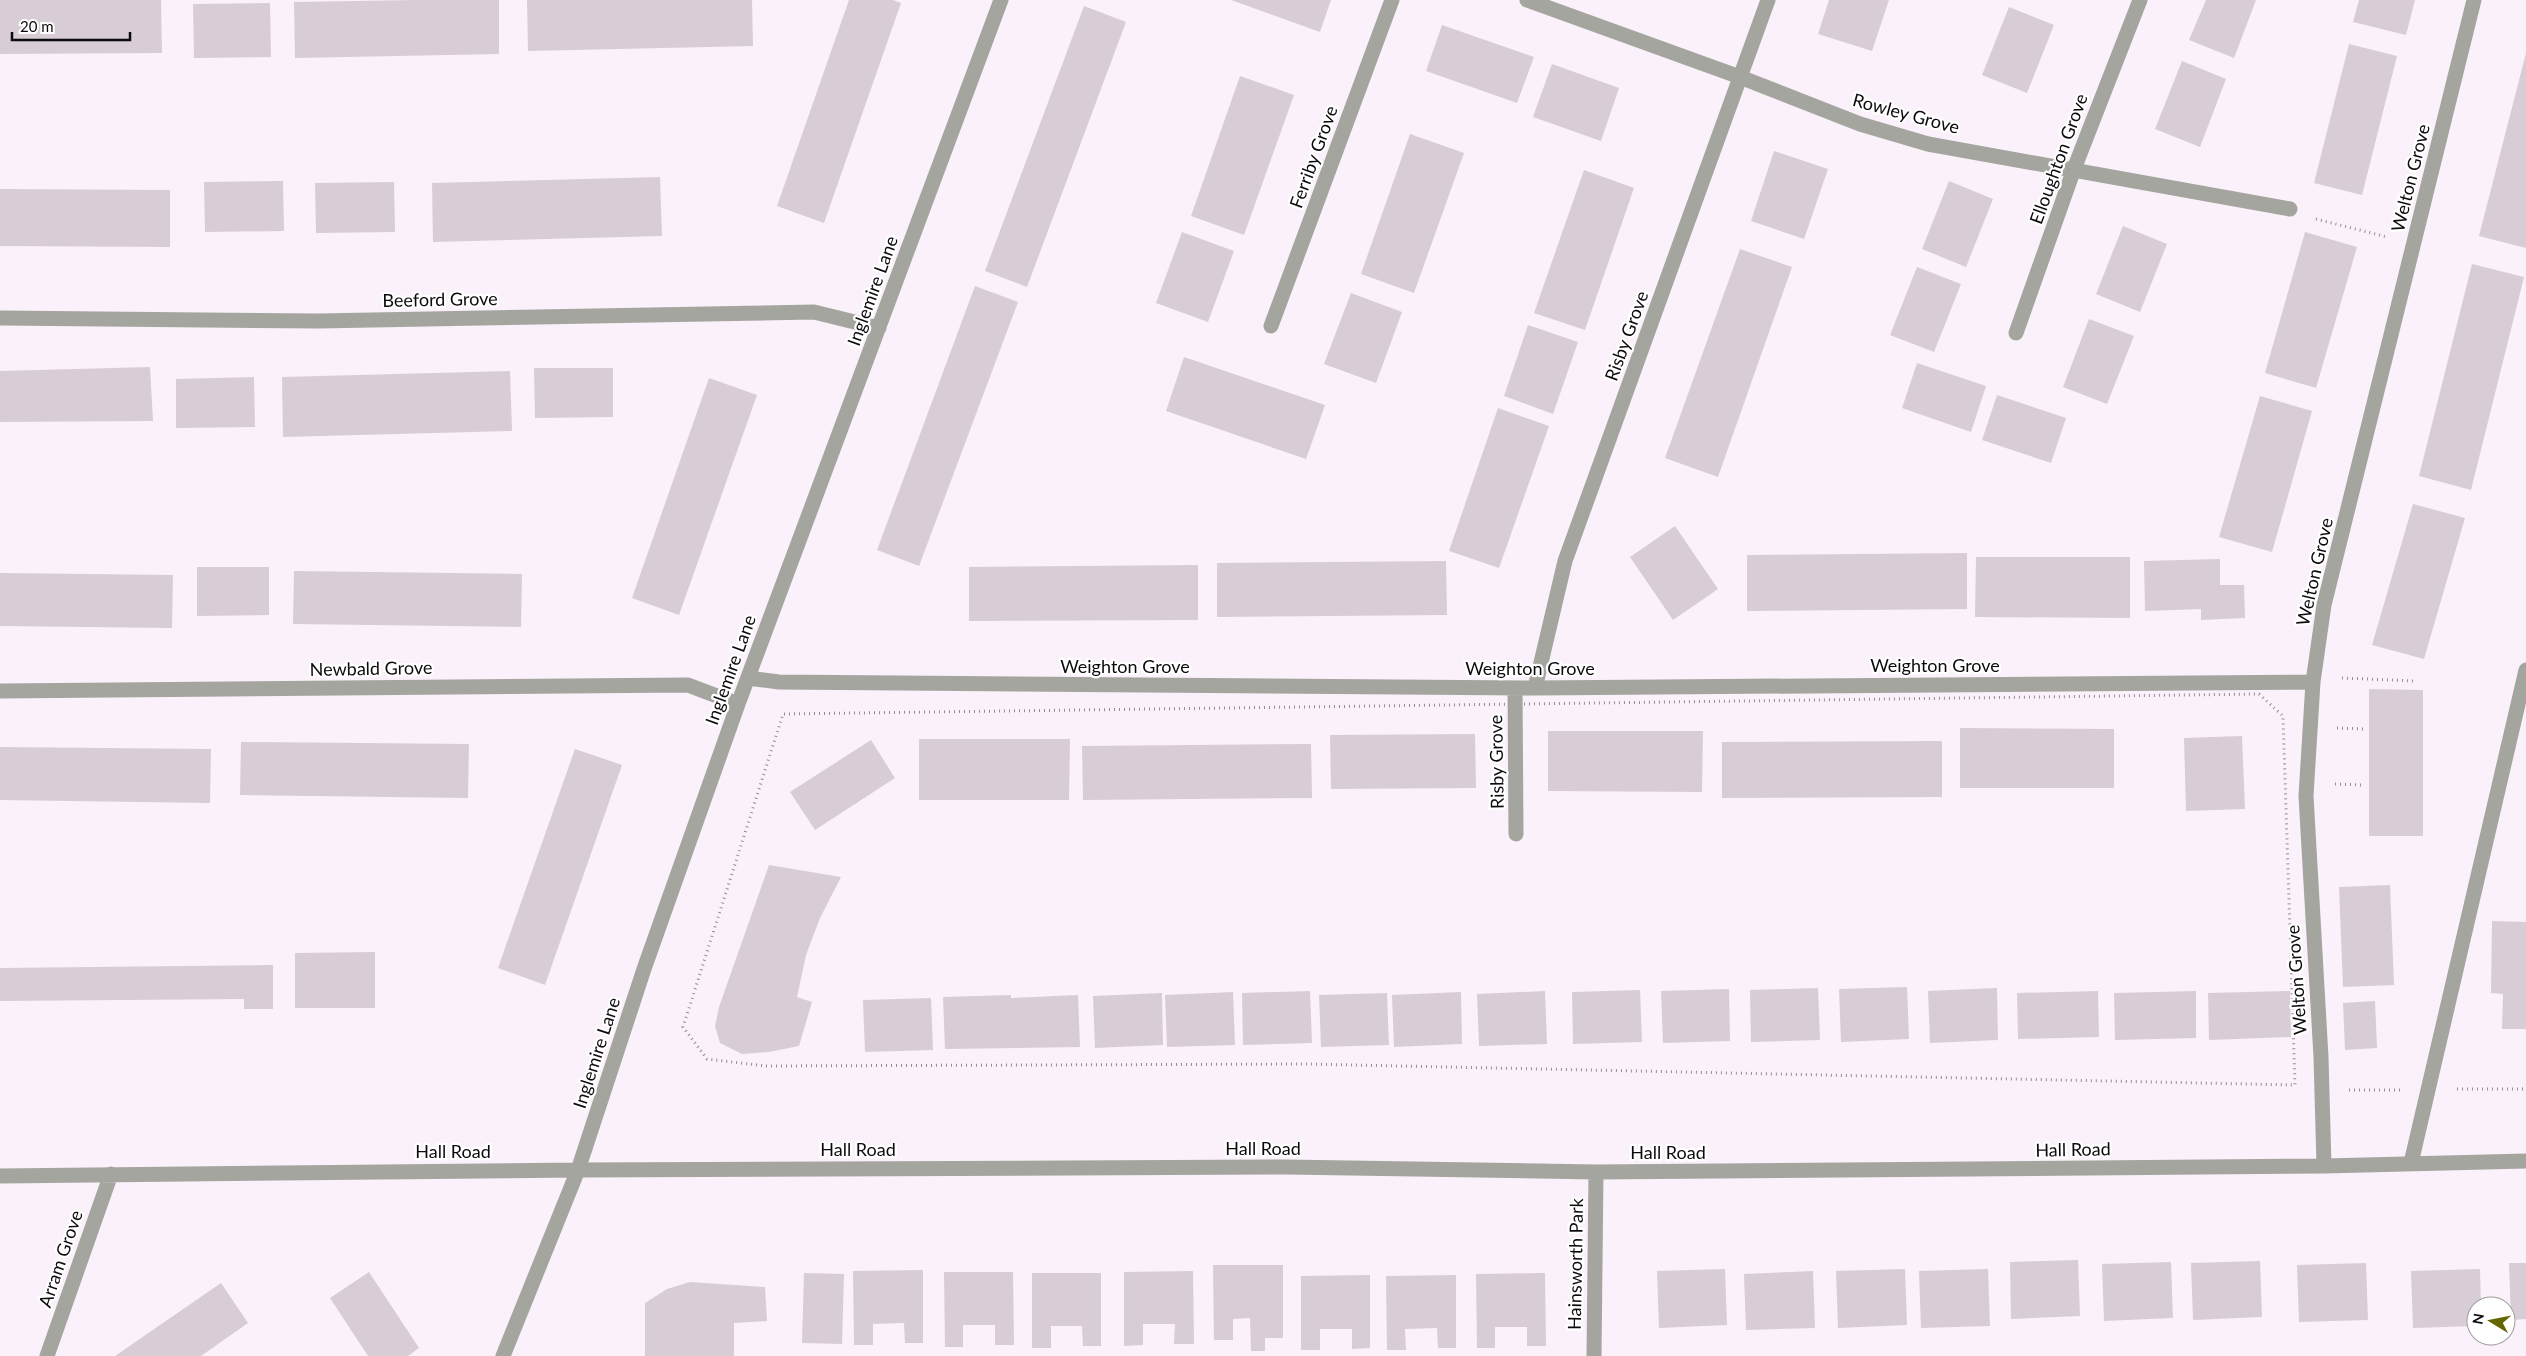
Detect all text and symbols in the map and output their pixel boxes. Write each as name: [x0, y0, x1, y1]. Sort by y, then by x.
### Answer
scale bar: [12, 10, 130, 42]
text: 20 m: [20, 17, 54, 35]
street label: Rowley Grove: [1850, 88, 1962, 138]
street label: Elloughton Grove: [2024, 90, 2092, 227]
street label: Ferriby Grove: [1284, 102, 1342, 211]
street label: Welton Grove: [2386, 122, 2434, 234]
street label: Inglemire Lane: [842, 233, 902, 349]
street label: Beeford Grove: [382, 287, 498, 311]
street label: Risby Grove: [1600, 288, 1653, 384]
street label: Welton Grove: [2291, 516, 2337, 628]
street label: Inglemire Lane: [700, 612, 760, 728]
street label: Weighton Grove: [1870, 654, 2000, 676]
street label: Weighton Grove: [1060, 655, 1190, 677]
street label: Newbald Grove: [309, 656, 433, 680]
street label: Weighton Grove: [1465, 657, 1595, 679]
street label: Risby Grove: [1484, 715, 1508, 809]
street label: Welton Grove: [2281, 924, 2311, 1036]
street label: Inglemire Lane: [568, 994, 624, 1111]
street label: Hall Road: [1225, 1137, 1301, 1159]
street label: Hall Road: [2035, 1137, 2111, 1161]
street label: Hall Road: [820, 1138, 896, 1160]
street label: Hall Road: [415, 1140, 491, 1162]
street label: Hall Road: [1630, 1141, 1706, 1163]
street label: Hainsworth Park: [1563, 1197, 1587, 1330]
street label: Arram Grove: [33, 1207, 87, 1310]
north arrow: [2466, 1296, 2516, 1346]
text: N: [2468, 1312, 2487, 1325]

